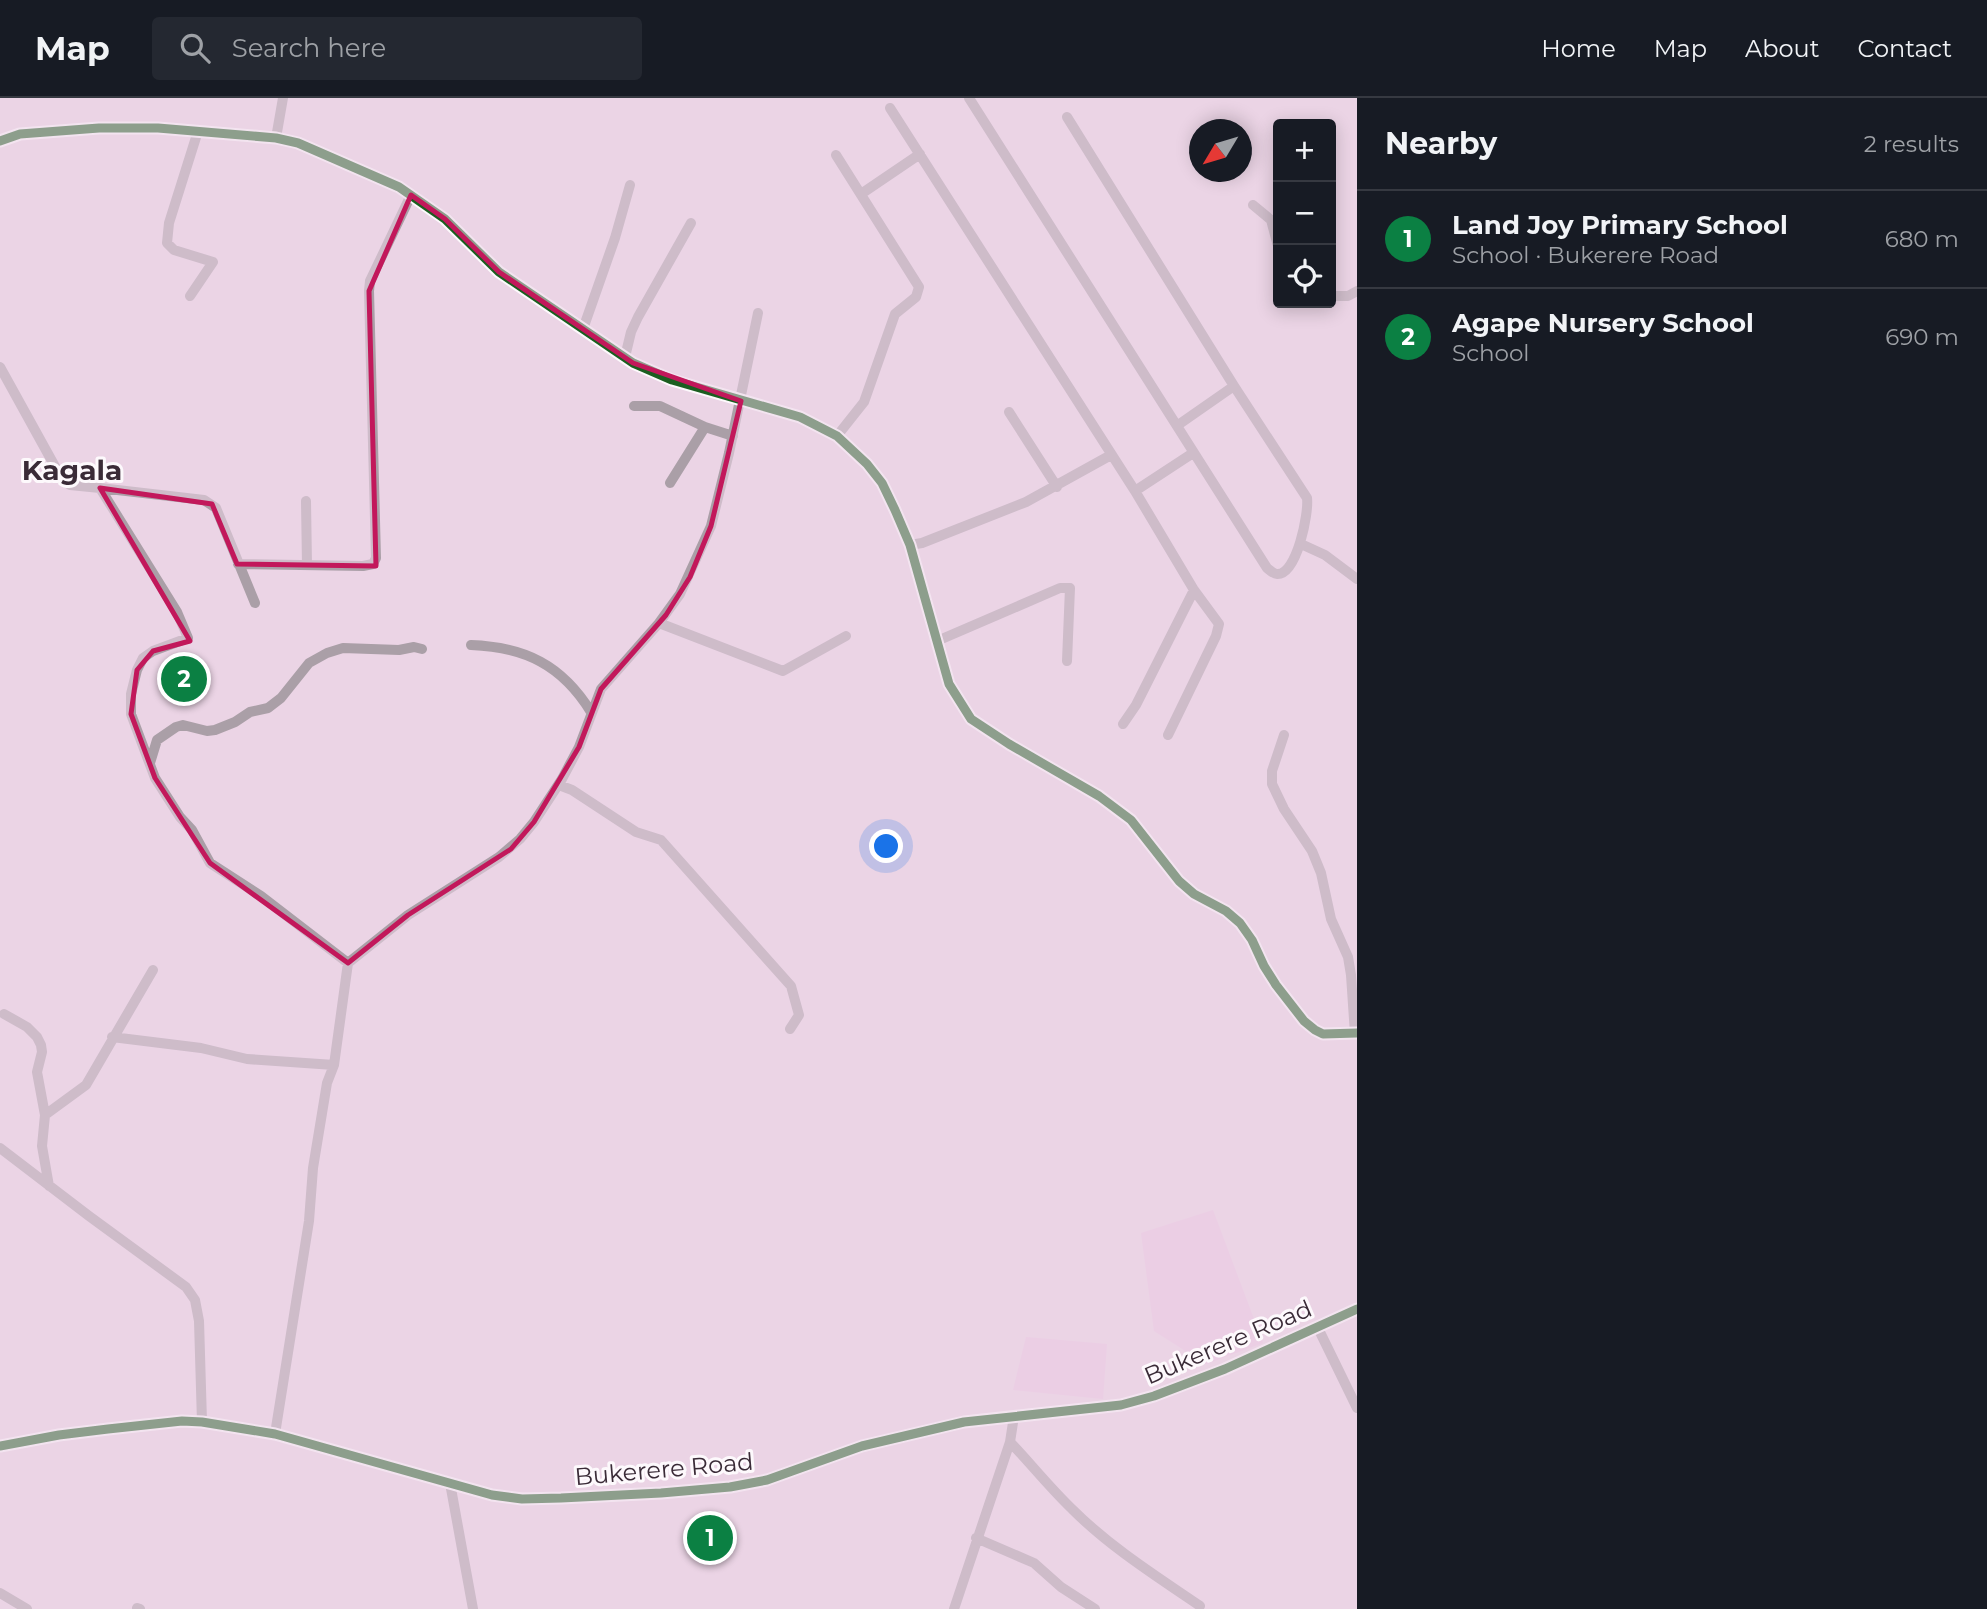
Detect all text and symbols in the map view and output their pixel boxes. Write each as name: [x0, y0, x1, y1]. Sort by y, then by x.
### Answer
search box: [152, 17, 642, 80]
text: Map: [35, 28, 110, 68]
icon: search: [176, 29, 214, 67]
text: Search here: [232, 32, 386, 64]
text: Home: [1541, 34, 1616, 63]
text: Map: [1654, 34, 1707, 63]
text: About: [1745, 34, 1819, 63]
text: Contact: [1857, 34, 1952, 63]
north arrow: [1189, 119, 1252, 182]
map controls: [1273, 119, 1336, 308]
button: +: [1273, 119, 1336, 182]
text: Nearby: [1385, 125, 1497, 162]
text: 2 results: [1864, 130, 1959, 158]
button: −: [1273, 182, 1336, 245]
text: Land Joy Primary School: [1452, 209, 1788, 241]
text: 1: [1403, 225, 1413, 253]
text: 680 m: [1885, 225, 1959, 253]
text: School · Bukerere Road: [1452, 241, 1719, 269]
button: locate: [1273, 245, 1336, 308]
text: Agape Nursery School: [1452, 307, 1754, 339]
text: 2: [1401, 323, 1415, 351]
text: 690 m: [1885, 323, 1959, 351]
text: School: [1452, 339, 1530, 367]
district label: Kagala: [22, 453, 122, 487]
pin: 2: [161, 653, 207, 705]
your location: [869, 829, 903, 863]
street label: Bukerere Road: [1140, 1294, 1316, 1390]
street label: Bukerere Road: [573, 1447, 755, 1491]
pin: 1: [687, 1512, 733, 1564]

